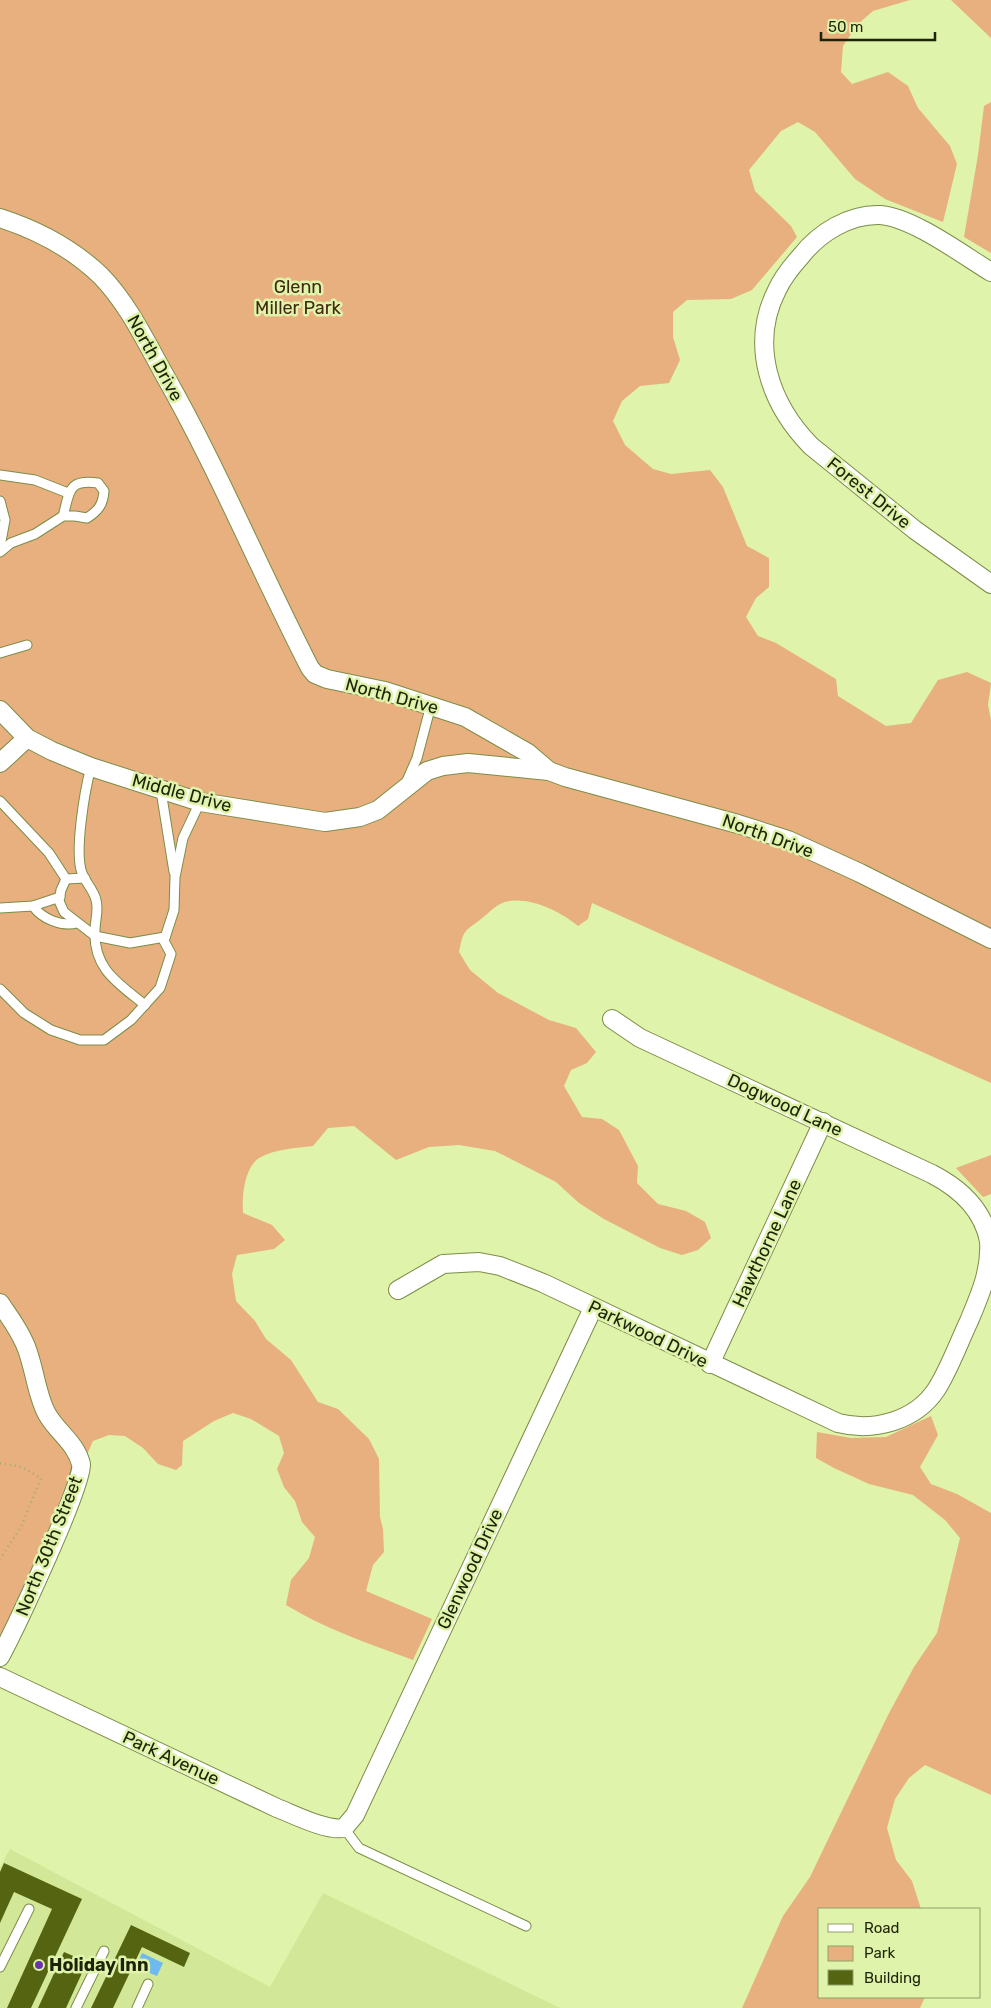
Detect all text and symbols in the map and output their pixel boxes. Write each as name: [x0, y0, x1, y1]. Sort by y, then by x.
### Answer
scale bar: [821, 10, 935, 42]
text: 50 m: [828, 18, 863, 36]
park label: Glenn Miller Park: [255, 276, 342, 319]
street label: North Drive: [122, 311, 188, 405]
street label: Forest Drive: [823, 453, 915, 533]
street label: North Drive: [343, 673, 441, 719]
street label: Middle Drive: [130, 769, 234, 817]
street label: North Drive: [719, 809, 817, 863]
street label: Dogwood Lane: [724, 1069, 846, 1141]
street label: Hawthorne Lane: [728, 1175, 806, 1311]
street label: Parkwood Drive: [584, 1295, 712, 1373]
street label: North 30th Street: [11, 1473, 87, 1619]
street label: Glenwood Drive: [432, 1505, 508, 1633]
street label: Park Avenue: [119, 1726, 223, 1790]
legend: [818, 1908, 981, 1998]
text: Road: [864, 1919, 900, 1937]
text: Park: [864, 1944, 895, 1962]
place label: Holiday Inn: [49, 1954, 148, 1976]
marker: Holiday Inn: [33, 1959, 45, 1971]
text: Building: [864, 1969, 921, 1987]

